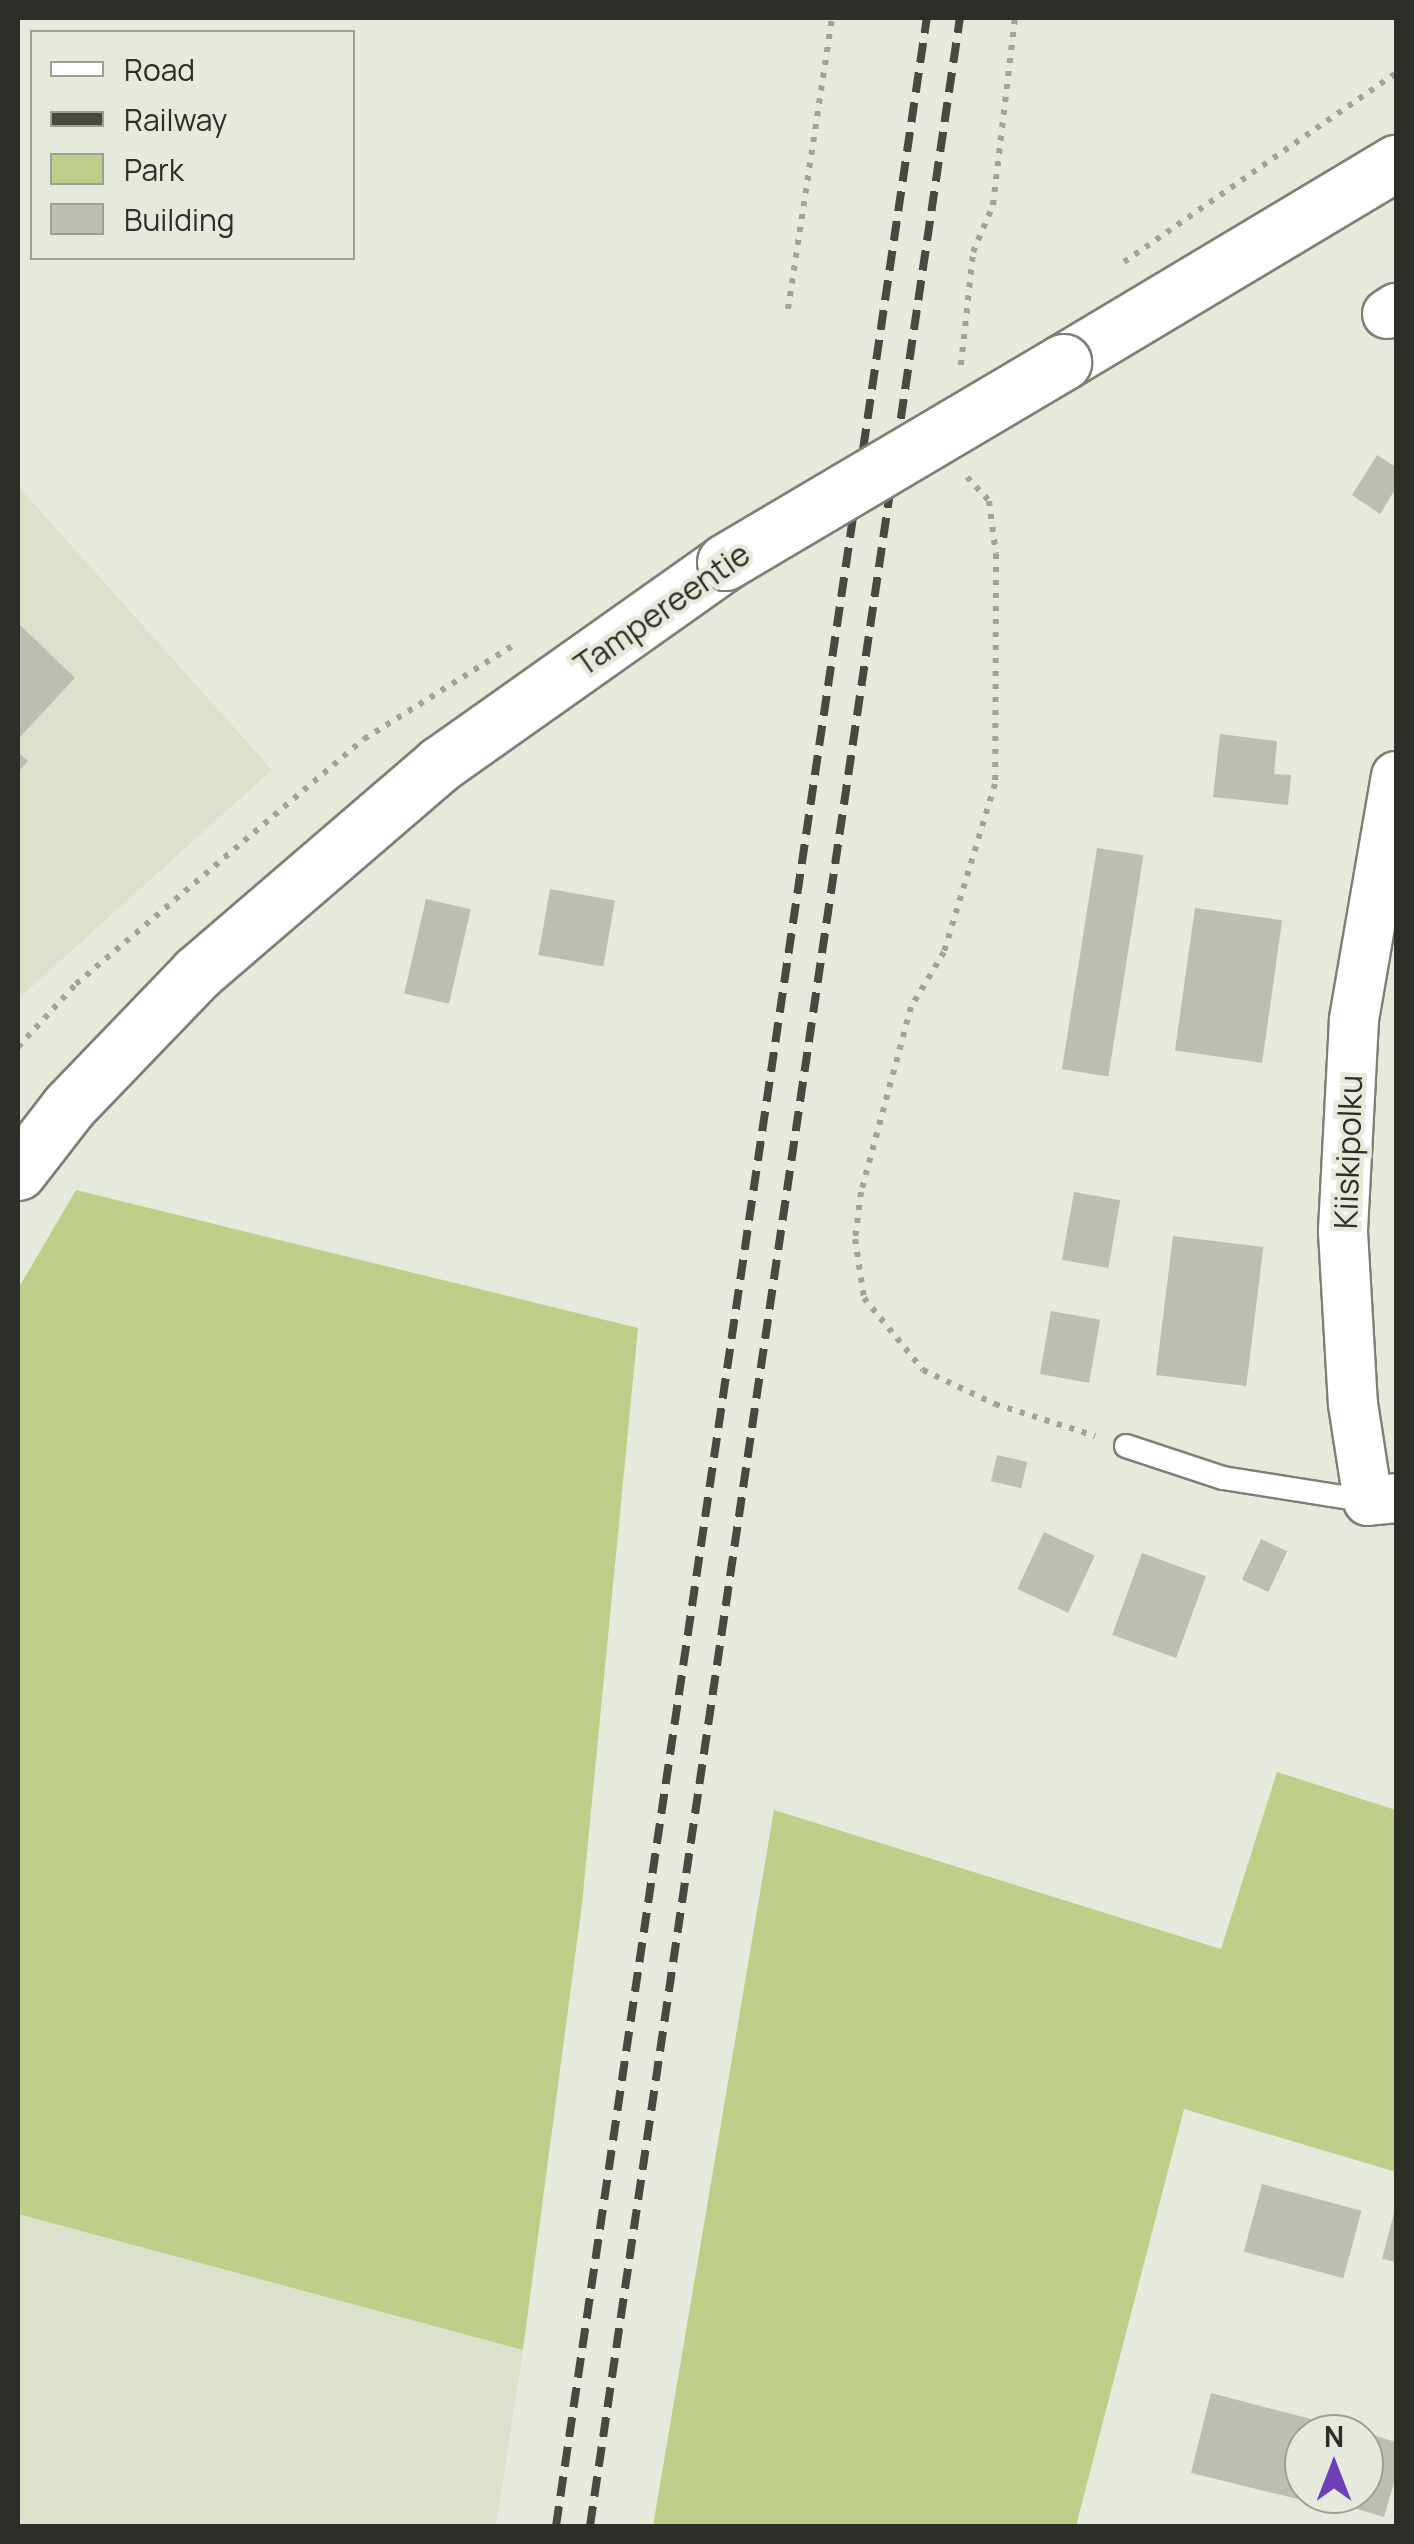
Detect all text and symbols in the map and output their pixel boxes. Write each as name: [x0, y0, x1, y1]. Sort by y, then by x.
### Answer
legend: [30, 30, 355, 260]
text: Road: [124, 49, 195, 90]
text: Railway: [124, 99, 227, 140]
text: Park: [124, 149, 184, 190]
text: Building: [124, 199, 235, 240]
street label: Tampereentie: [567, 534, 757, 684]
street label: Kiiskipolku: [1326, 1074, 1370, 1230]
north arrow: [1284, 2414, 1384, 2514]
text: N: [1324, 2417, 1344, 2455]

